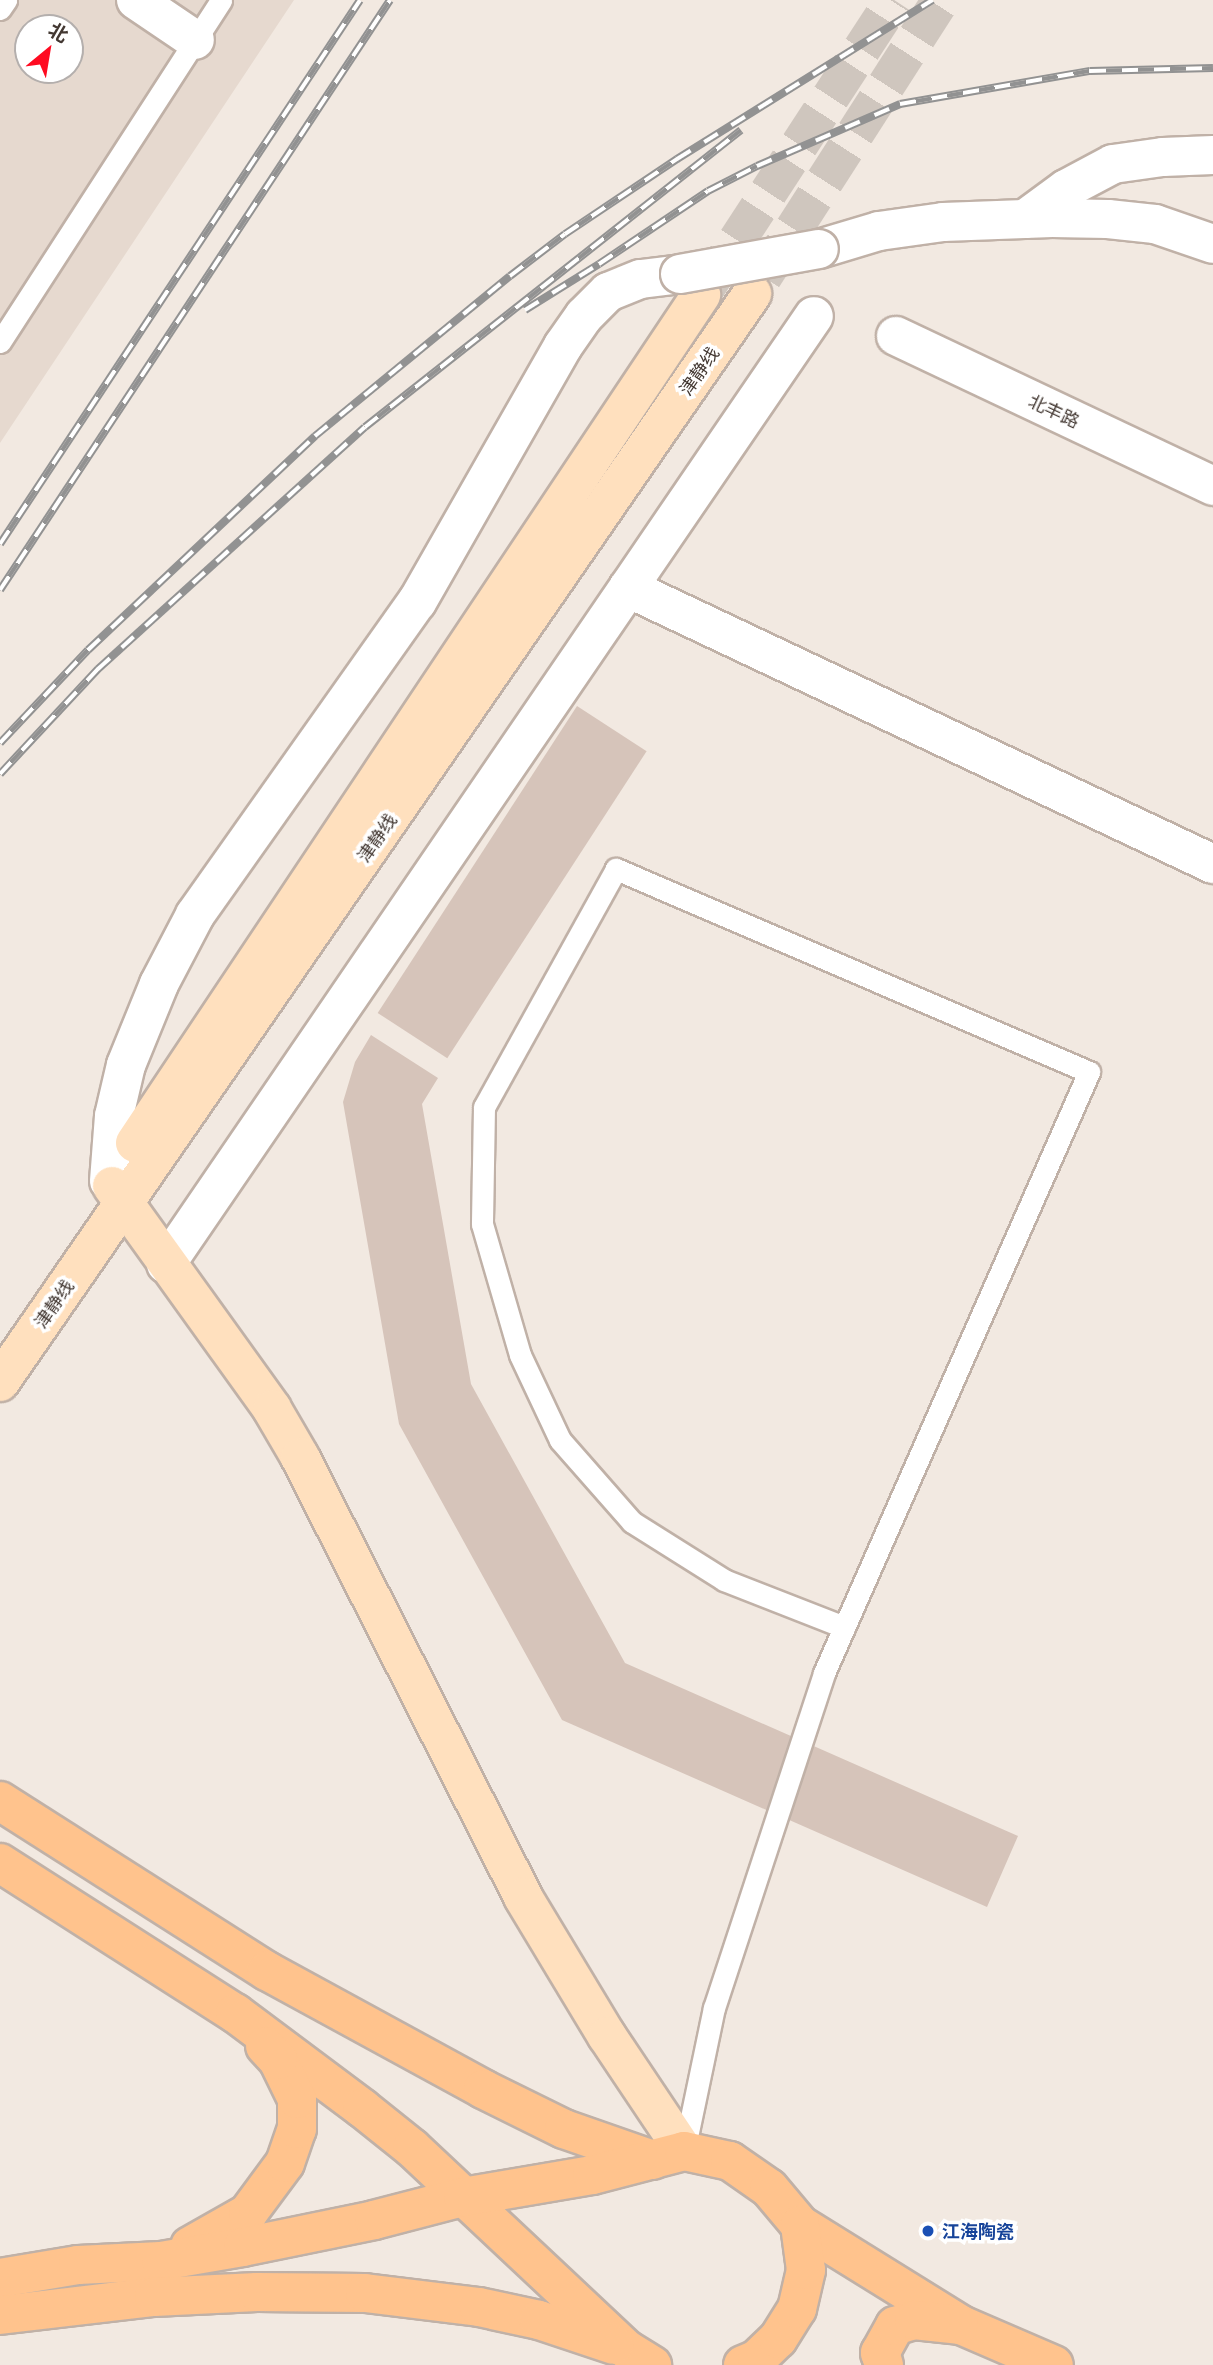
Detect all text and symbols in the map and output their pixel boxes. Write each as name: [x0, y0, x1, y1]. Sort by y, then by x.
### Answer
north arrow: [14, 14, 84, 84]
text: 北: [44, 17, 73, 49]
street label: 津静线: [675, 343, 723, 399]
street label: 北丰路: [1025, 390, 1083, 432]
street label: 津静线: [353, 810, 401, 866]
street label: 津静线: [30, 1276, 78, 1332]
place label: 江海陶瓷: [942, 2220, 1014, 2242]
marker: 江海陶瓷: [920, 2223, 936, 2239]

